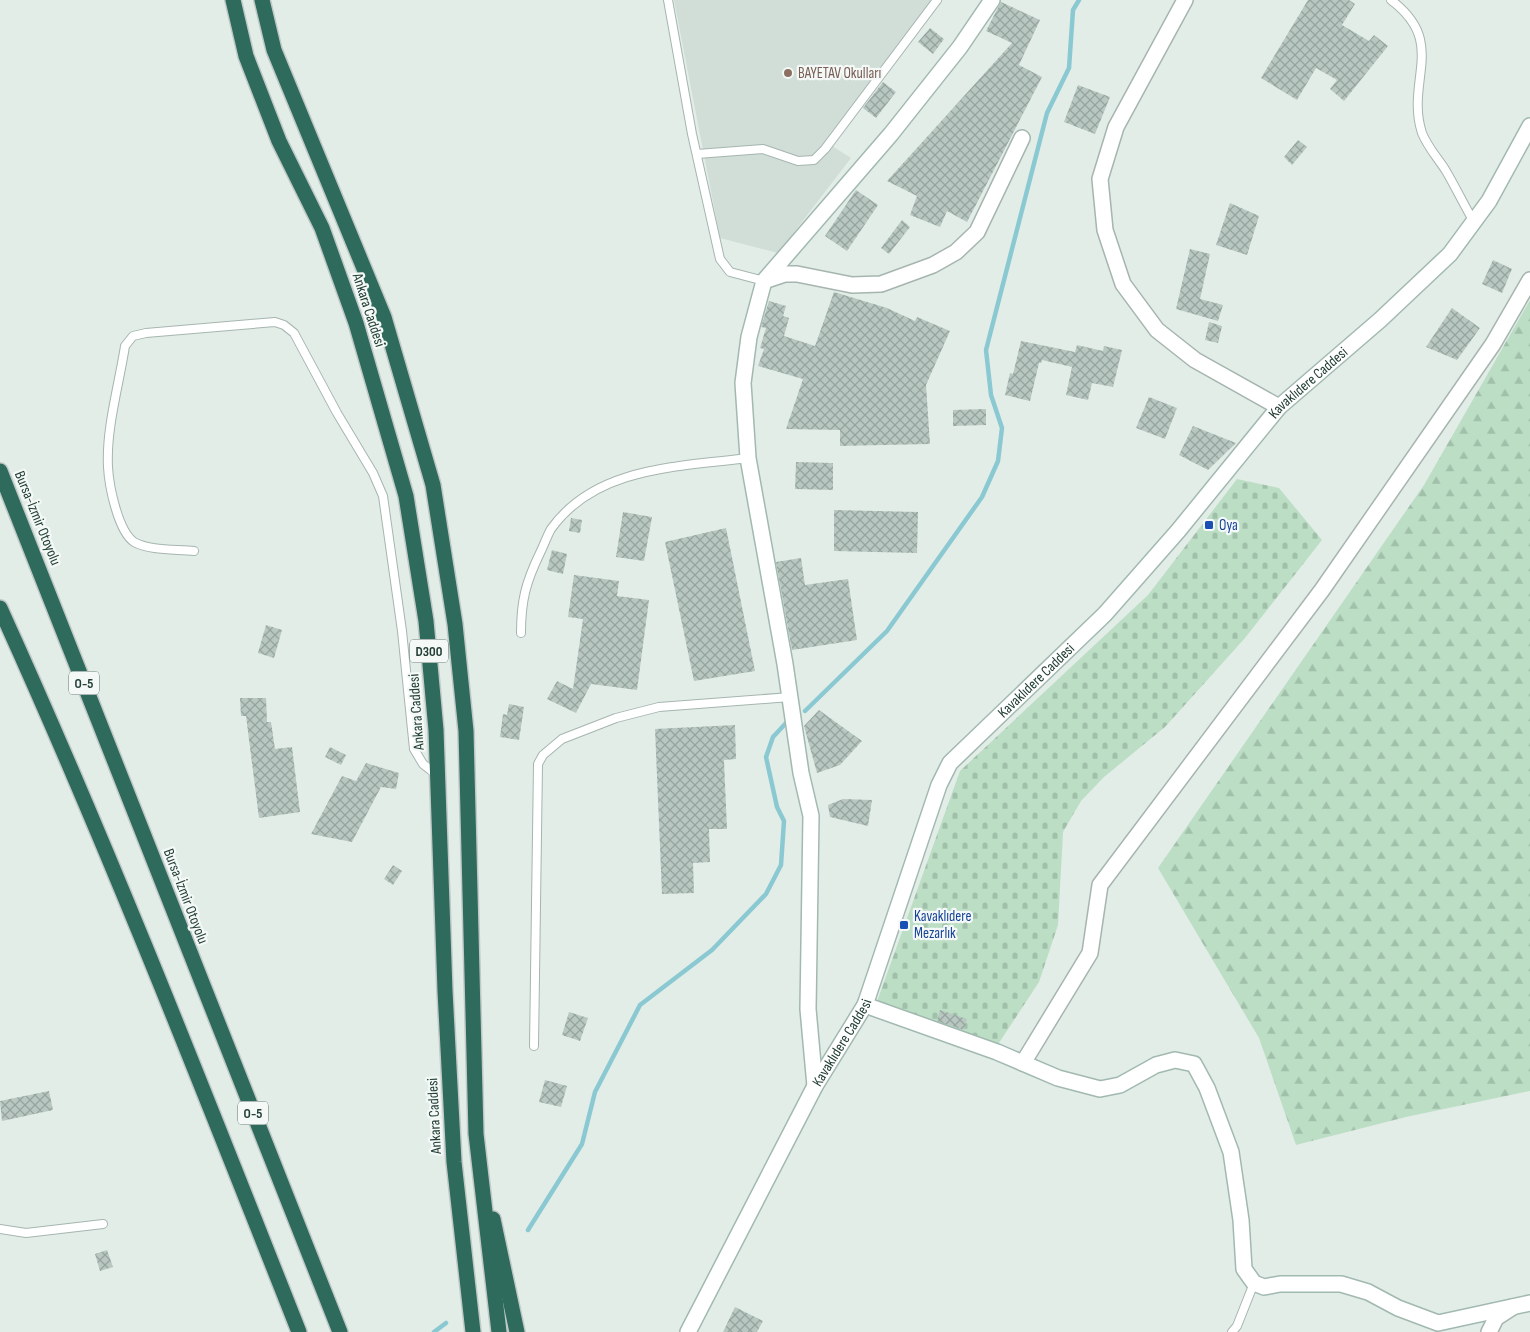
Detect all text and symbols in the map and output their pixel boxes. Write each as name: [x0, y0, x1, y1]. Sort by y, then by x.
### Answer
place label: BAYETAV Okulları: [798, 64, 881, 83]
marker: BAYETAV Okulları: [782, 67, 794, 79]
street label: Ankara Caddesi: [347, 270, 389, 350]
street label: Kavaklıdere Caddesi: [1264, 343, 1352, 423]
street label: Bursa-İzmir Otoyolu: [10, 468, 65, 568]
place label: Oya: [1219, 516, 1238, 535]
marker: Oya: [1203, 519, 1215, 531]
street label: Kavaklıdere Caddesi: [994, 639, 1079, 722]
road number: D300: [410, 640, 448, 662]
road number: O-5: [69, 671, 99, 694]
street label: Ankara Caddesi: [404, 673, 429, 752]
street label: Bursa-İzmir Otoyolu: [159, 846, 212, 946]
place label: Kavaklıdere Mezarlık: [914, 907, 971, 943]
marker: Kavaklıdere Mezarlık: [898, 919, 910, 931]
street label: Kavaklıdere Caddesi: [808, 997, 876, 1090]
street label: Ankara Caddesi: [423, 1077, 446, 1156]
road number: O-5: [238, 1102, 268, 1124]

